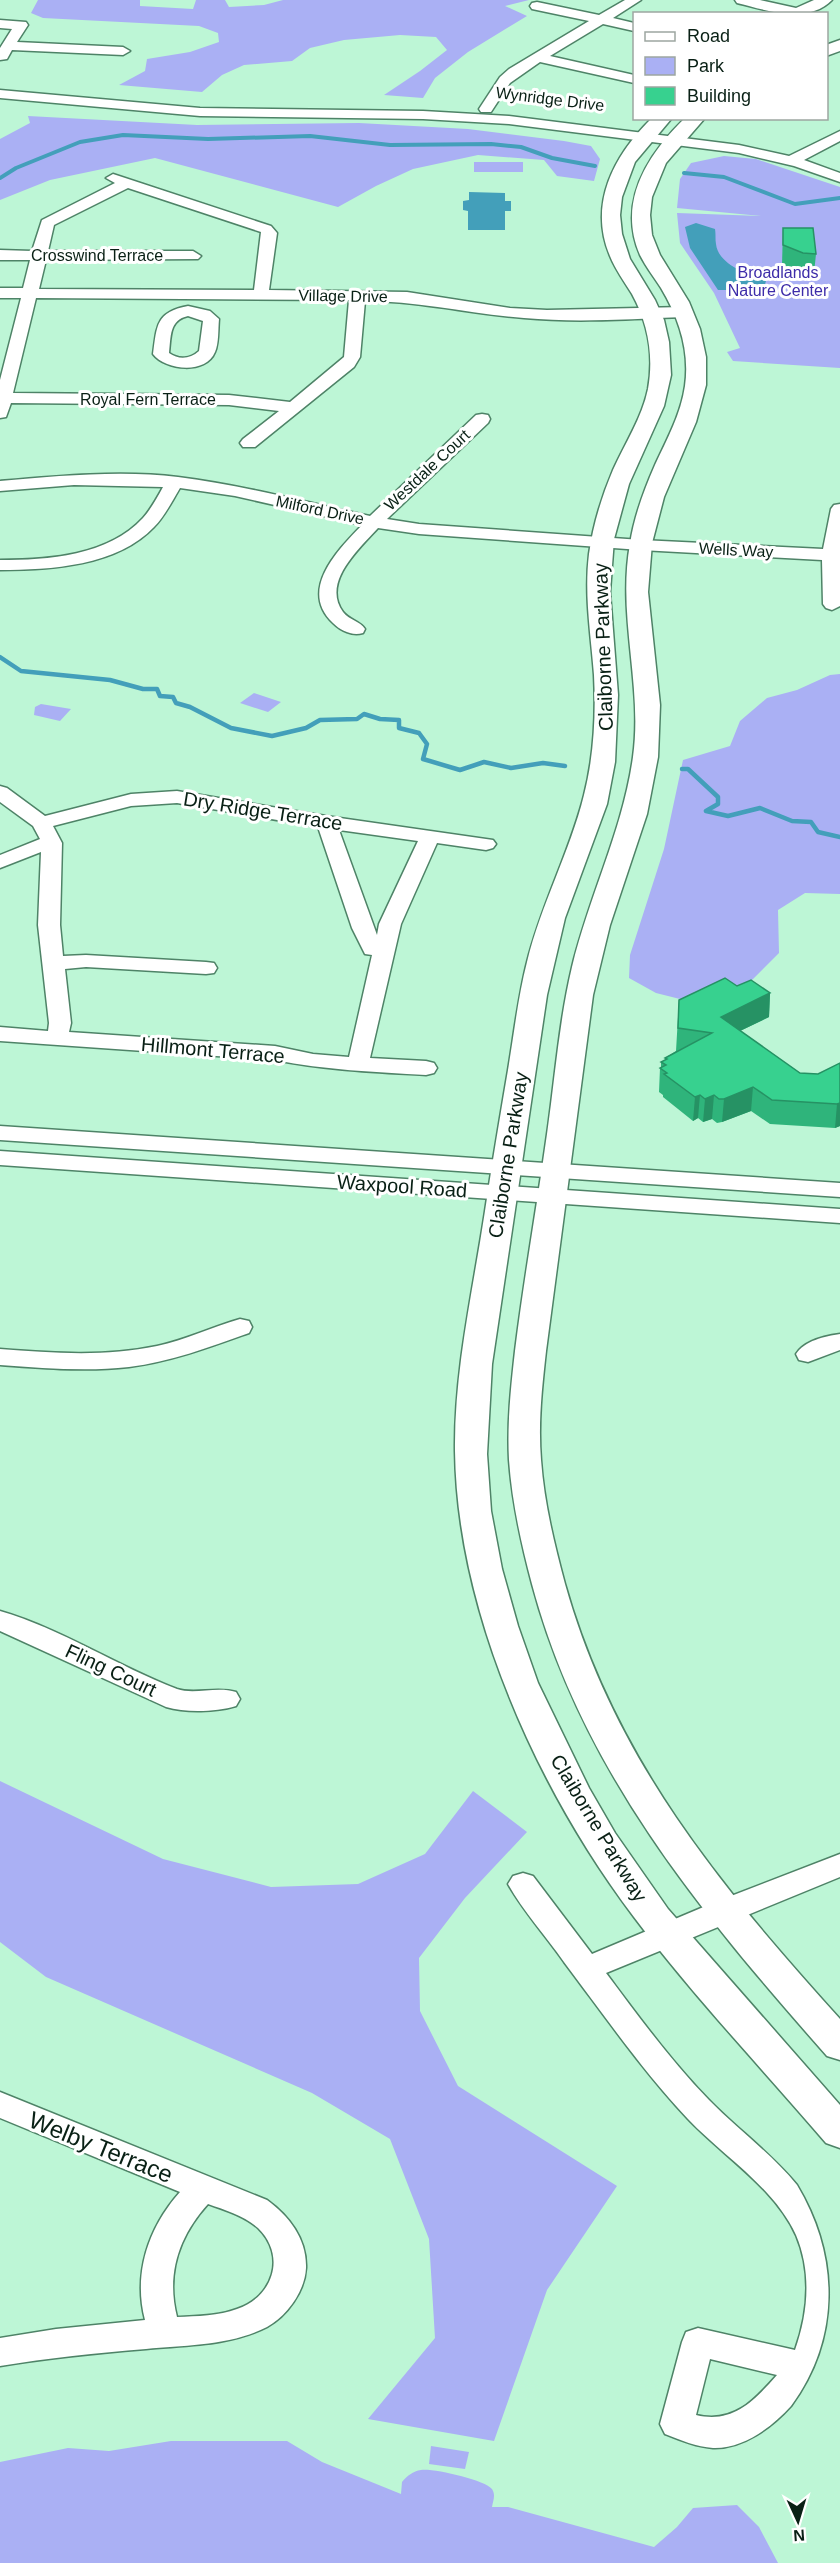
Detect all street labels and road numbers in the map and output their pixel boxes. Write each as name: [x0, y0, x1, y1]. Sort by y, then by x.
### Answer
street label: Wynridge Drive: [495, 84, 605, 114]
street label: Crosswind Terrace: [31, 247, 163, 264]
street label: Village Drive: [298, 287, 388, 305]
street label: Royal Fern Terrace: [80, 391, 216, 408]
street label: Westdale Court: [381, 426, 473, 514]
street label: Milford Drive: [274, 492, 366, 528]
street label: Wells Way: [698, 540, 774, 560]
street label: Claiborne Parkway: [589, 563, 617, 731]
street label: Dry Ridge Terrace: [182, 788, 344, 834]
street label: Hillmont Terrace: [140, 1033, 286, 1067]
street label: Claiborne Parkway: [484, 1070, 532, 1240]
street label: Waxpool Road: [336, 1170, 468, 1202]
street label: Fling Court: [62, 1639, 160, 1701]
street label: Claiborne Parkway: [546, 1750, 652, 1906]
street label: Welby Terrace: [25, 2106, 177, 2188]

